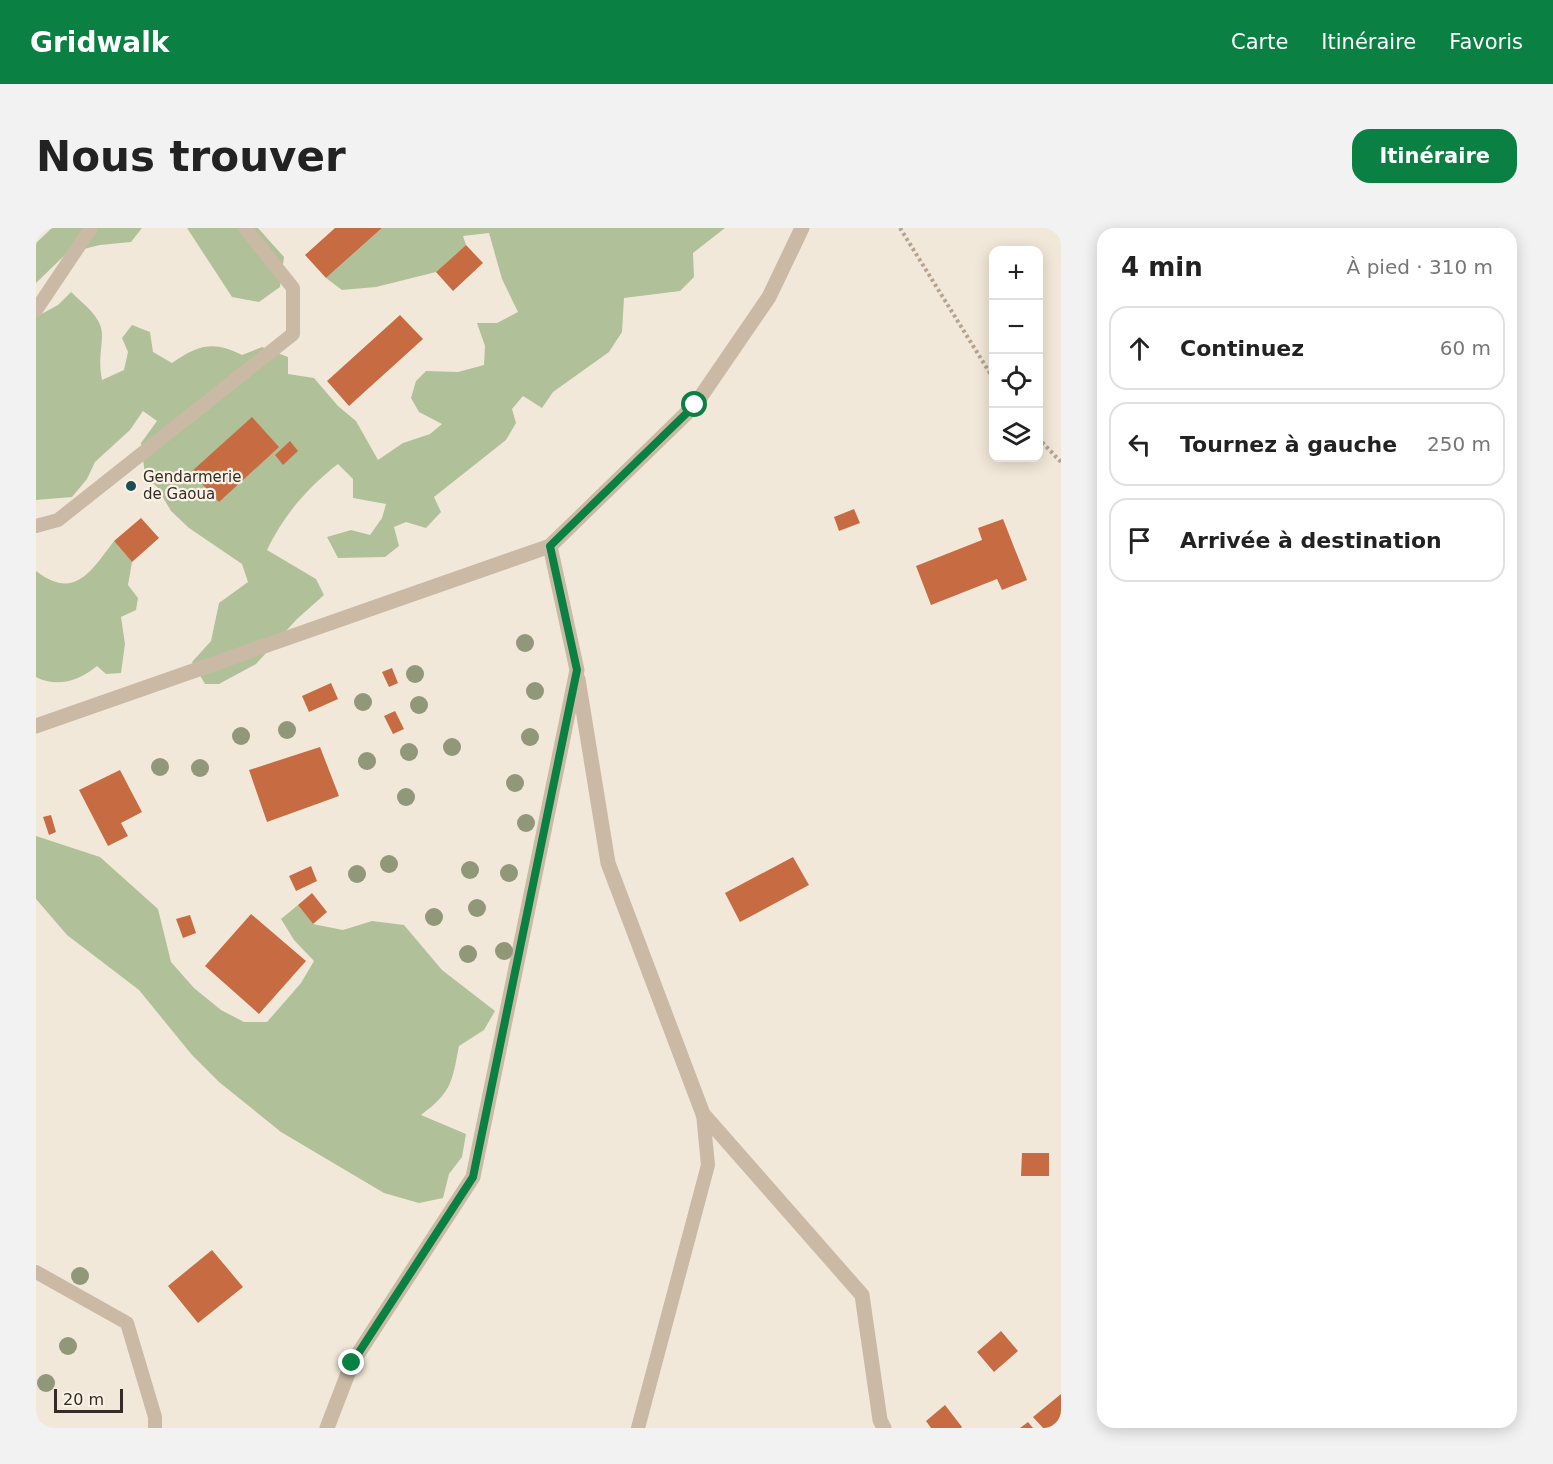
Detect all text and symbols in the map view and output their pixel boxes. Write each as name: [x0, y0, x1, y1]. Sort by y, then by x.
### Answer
text: Gridwalk: [30, 26, 169, 59]
text: Carte: [1231, 30, 1288, 54]
text: Itinéraire: [1321, 30, 1416, 54]
text: Favoris: [1449, 30, 1523, 54]
button: Itinéraire: [1352, 129, 1517, 183]
text: Nous trouver: [36, 132, 346, 181]
map controls: [989, 246, 1043, 462]
button: +: [989, 246, 1043, 300]
text: 4 min: [1121, 252, 1203, 282]
text: À pied · 310 m: [1347, 255, 1493, 279]
button: −: [989, 300, 1043, 354]
icon: ahead: [1123, 332, 1156, 365]
text: Continuez: [1180, 336, 1304, 361]
text: 60 m: [1440, 336, 1491, 360]
button: locate: [989, 354, 1043, 408]
route start: [681, 391, 707, 417]
button: layers: [989, 408, 1043, 462]
icon: left: [1123, 428, 1156, 461]
text: Tournez à gauche: [1180, 432, 1397, 457]
text: 250 m: [1427, 432, 1491, 456]
place label: Gendarmerie de Gaoua: [143, 468, 241, 503]
marker: Gendarmerie de Gaoua: [124, 479, 138, 493]
icon: arrive: [1123, 524, 1156, 557]
text: Arrivée à destination: [1180, 528, 1442, 553]
route end: [338, 1349, 364, 1375]
scale bar: [54, 1386, 123, 1414]
text: 20 m: [63, 1390, 104, 1409]

